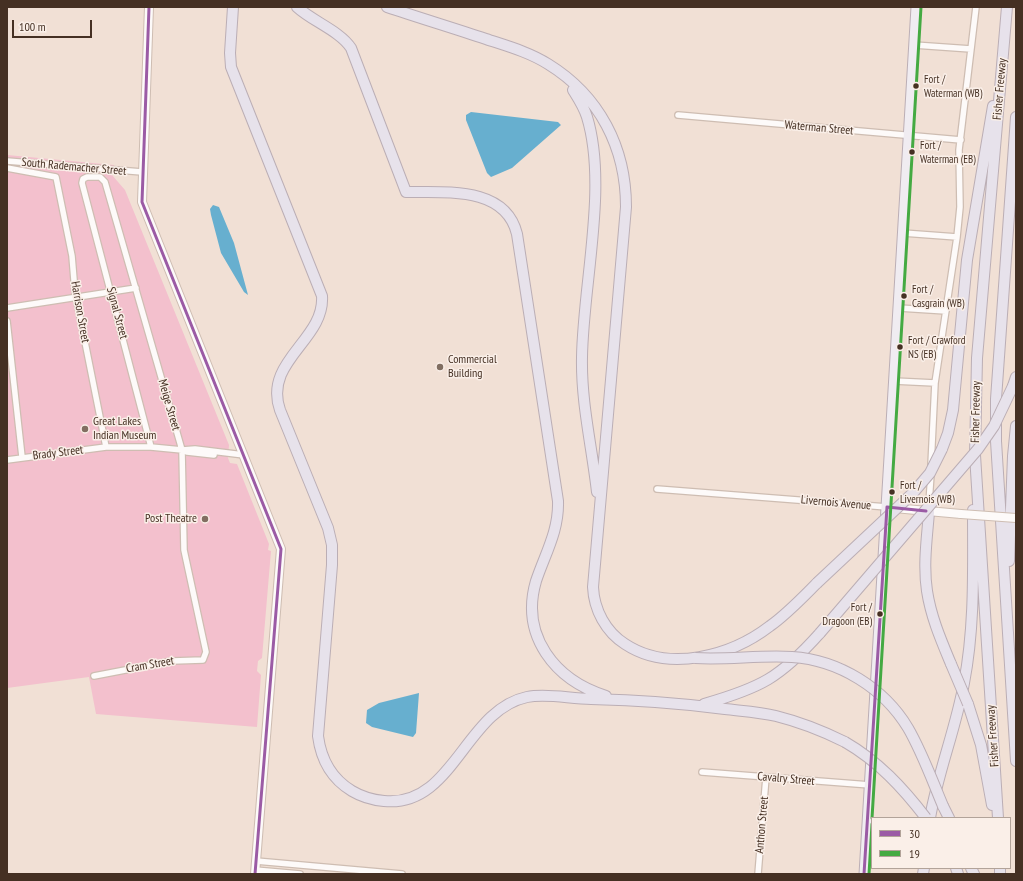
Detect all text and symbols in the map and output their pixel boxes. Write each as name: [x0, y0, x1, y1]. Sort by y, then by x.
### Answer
scale bar: [14, 12, 94, 38]
text: 100 m: [19, 19, 46, 34]
street label: Fisher Freeway: [990, 57, 1010, 121]
place label: Fort / Waterman (WB): [924, 73, 982, 99]
marker: Fort / Waterman (WB): [911, 81, 921, 91]
street label: Waterman Street: [784, 118, 854, 138]
place label: Fort / Waterman (EB): [920, 139, 976, 165]
marker: Fort / Waterman (EB): [907, 147, 917, 157]
street label: South Rademacher Street: [21, 155, 127, 179]
street label: Harrison Street: [67, 280, 93, 344]
place label: Fort / Casgrain (WB): [912, 283, 964, 309]
street label: Signal Street: [103, 285, 131, 341]
marker: Fort / Casgrain (WB): [899, 291, 909, 301]
place label: Fort / Crawford NS (EB): [908, 334, 966, 360]
marker: Fort / Crawford NS (EB): [895, 342, 905, 352]
place label: Commercial Building: [448, 353, 497, 381]
marker: Commercial Building: [435, 362, 445, 372]
street label: Meige Street: [155, 378, 183, 432]
street label: Fisher Freeway: [968, 381, 984, 443]
place label: Great Lakes Indian Museum: [93, 415, 156, 443]
marker: Great Lakes Indian Museum: [80, 424, 90, 434]
street label: Brady Street: [32, 443, 84, 463]
place label: Fort / Livernois (WB): [900, 479, 954, 505]
marker: Fort / Livernois (WB): [887, 487, 897, 497]
street label: Livernois Avenue: [800, 493, 872, 513]
place label: Post Theatre: [145, 512, 197, 526]
marker: Post Theatre: [200, 514, 210, 524]
place label: Fort / Dragoon (EB): [822, 601, 872, 627]
marker: Fort / Dragoon (EB): [875, 609, 885, 619]
street label: Cram Street: [125, 654, 175, 676]
street label: Fisher Freeway: [984, 705, 1002, 767]
street label: Cavalry Street: [757, 769, 815, 789]
street label: Anthon Street: [752, 796, 772, 854]
legend: [871, 817, 1011, 869]
text: 30: [909, 826, 920, 841]
text: 19: [909, 846, 920, 861]

